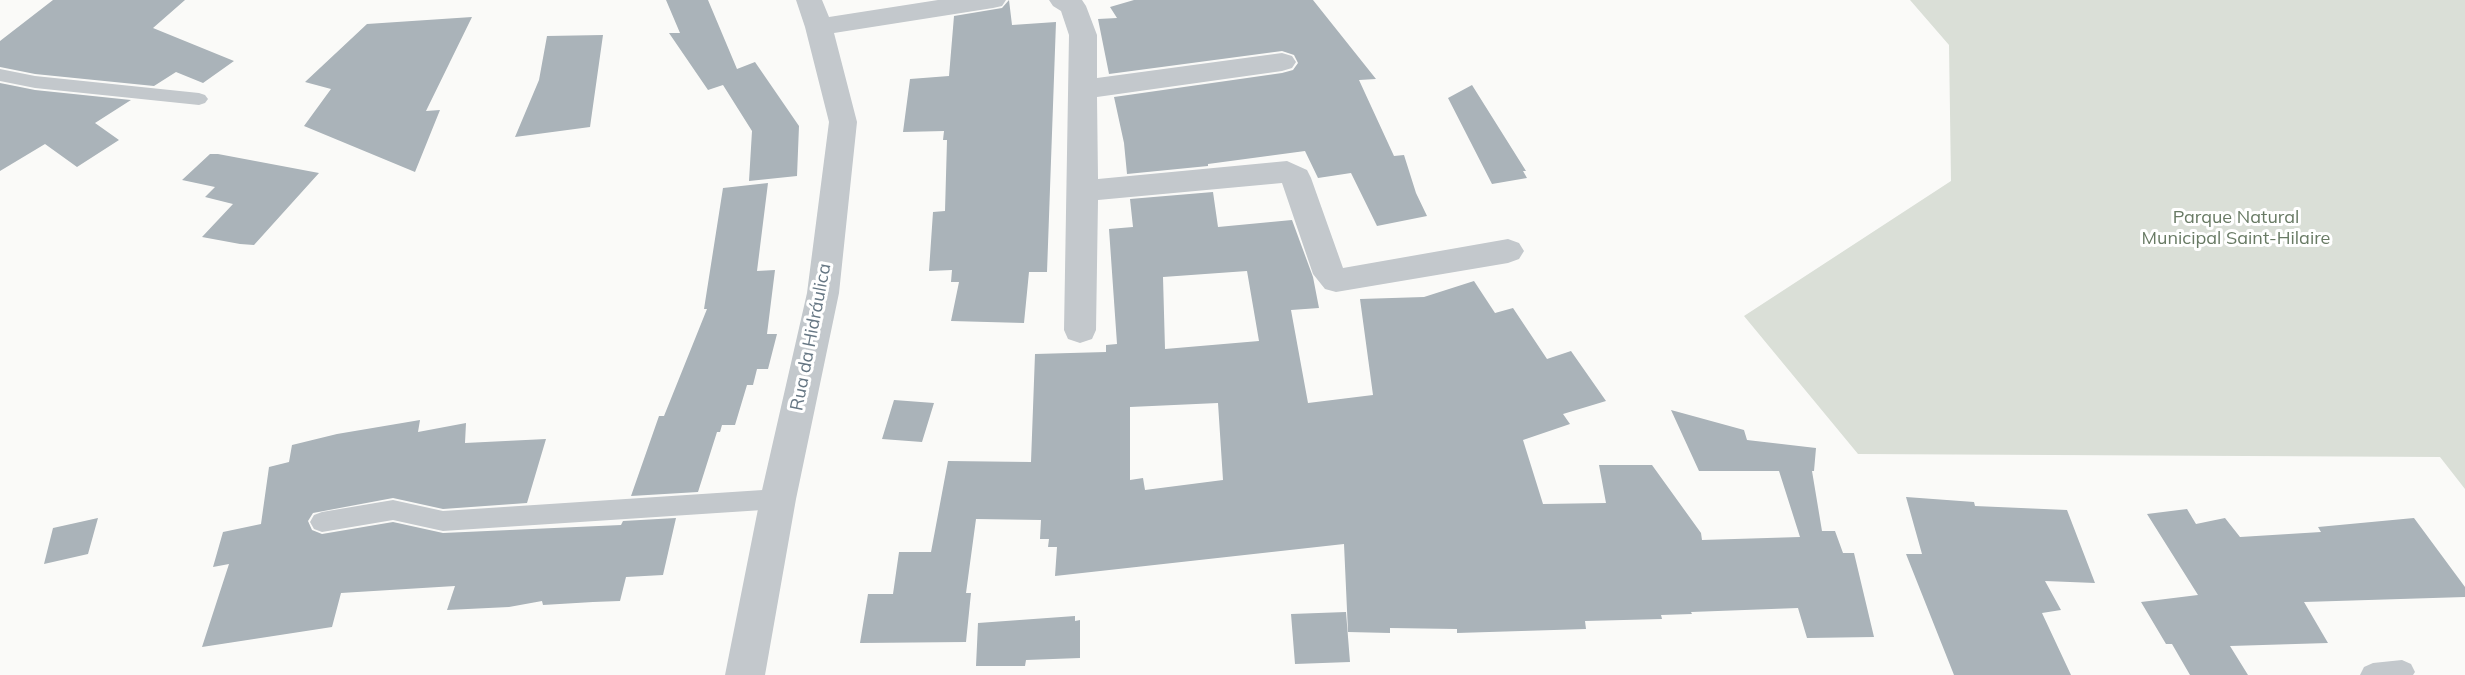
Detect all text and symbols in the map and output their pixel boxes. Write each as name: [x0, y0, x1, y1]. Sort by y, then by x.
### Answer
park label: Parque Natural Municipal Saint-Hilaire: [2142, 207, 2330, 250]
street label: Rua da Hidráulica: [786, 262, 836, 412]

